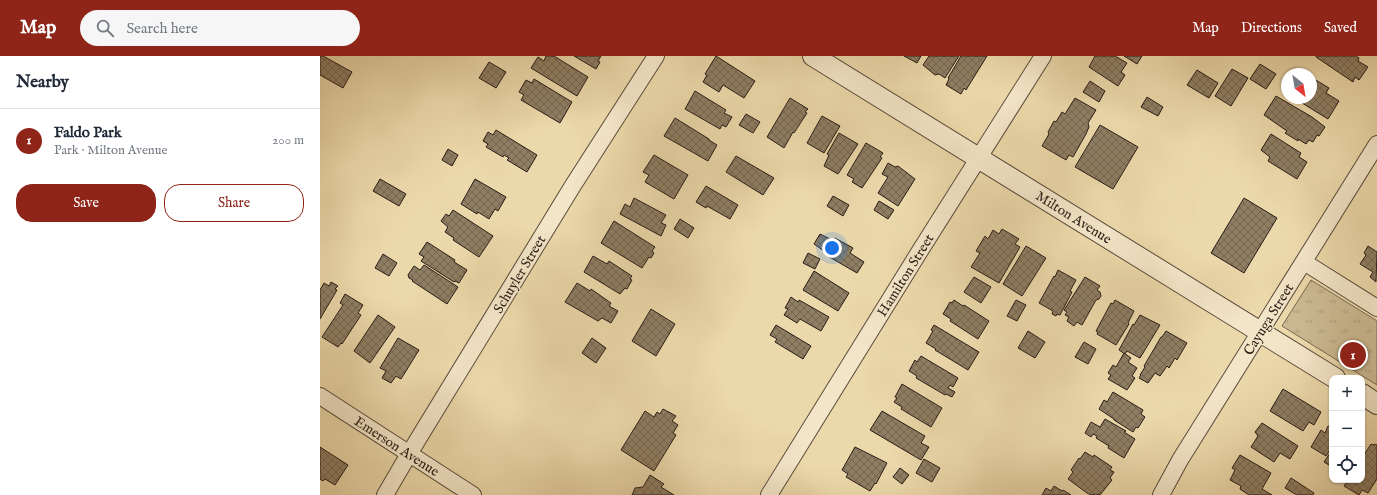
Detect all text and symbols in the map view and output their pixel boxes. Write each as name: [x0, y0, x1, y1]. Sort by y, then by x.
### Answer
search box: [80, 10, 360, 46]
text: Map: [20, 16, 56, 40]
icon: search: [94, 17, 116, 39]
text: Search here: [126, 19, 198, 38]
text: Map: [1192, 19, 1219, 37]
text: Directions: [1241, 19, 1302, 37]
text: Saved: [1324, 19, 1357, 37]
north arrow: [1281, 68, 1317, 104]
text: Nearby: [16, 72, 69, 93]
text: Faldo Park: [54, 123, 122, 142]
text: 1: [27, 132, 31, 149]
text: 200 m: [272, 132, 304, 149]
text: Park · Milton Avenue: [54, 142, 167, 159]
button: Save: [16, 184, 156, 222]
button: Share: [164, 184, 304, 222]
street label: Milton Avenue: [1032, 187, 1115, 249]
street label: Hamilton Street: [873, 231, 938, 320]
street label: Schuyler Street: [490, 232, 550, 317]
your location: [822, 238, 842, 258]
street label: Cayuga Street: [1240, 280, 1298, 359]
pin: 1: [1340, 340, 1366, 370]
map controls: [1329, 375, 1365, 483]
button: +: [1329, 375, 1365, 411]
button: −: [1329, 411, 1365, 447]
street label: Emerson Avenue: [351, 413, 443, 481]
button: locate: [1329, 447, 1365, 483]

